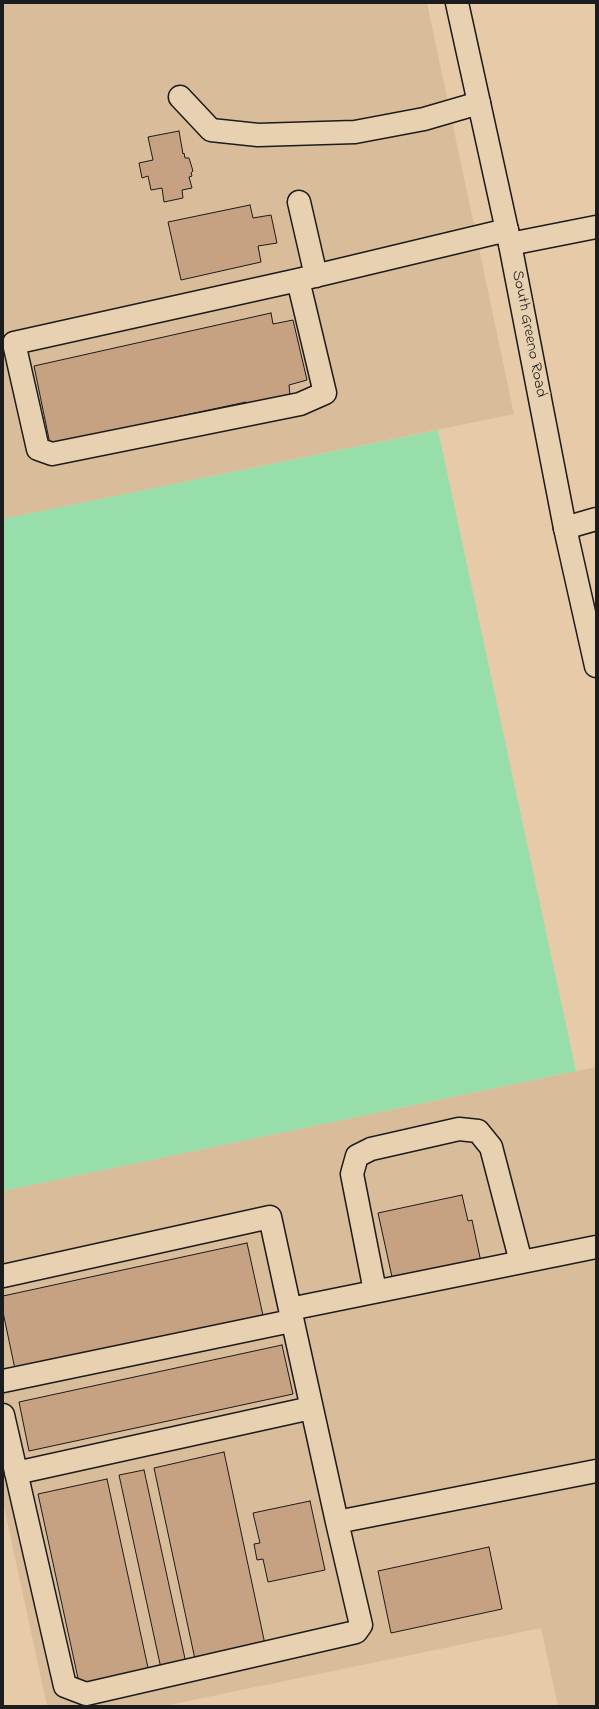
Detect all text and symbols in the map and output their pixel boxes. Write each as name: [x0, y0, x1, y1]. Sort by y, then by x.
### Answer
street label: South Greeno Road: [506, 269, 550, 399]

